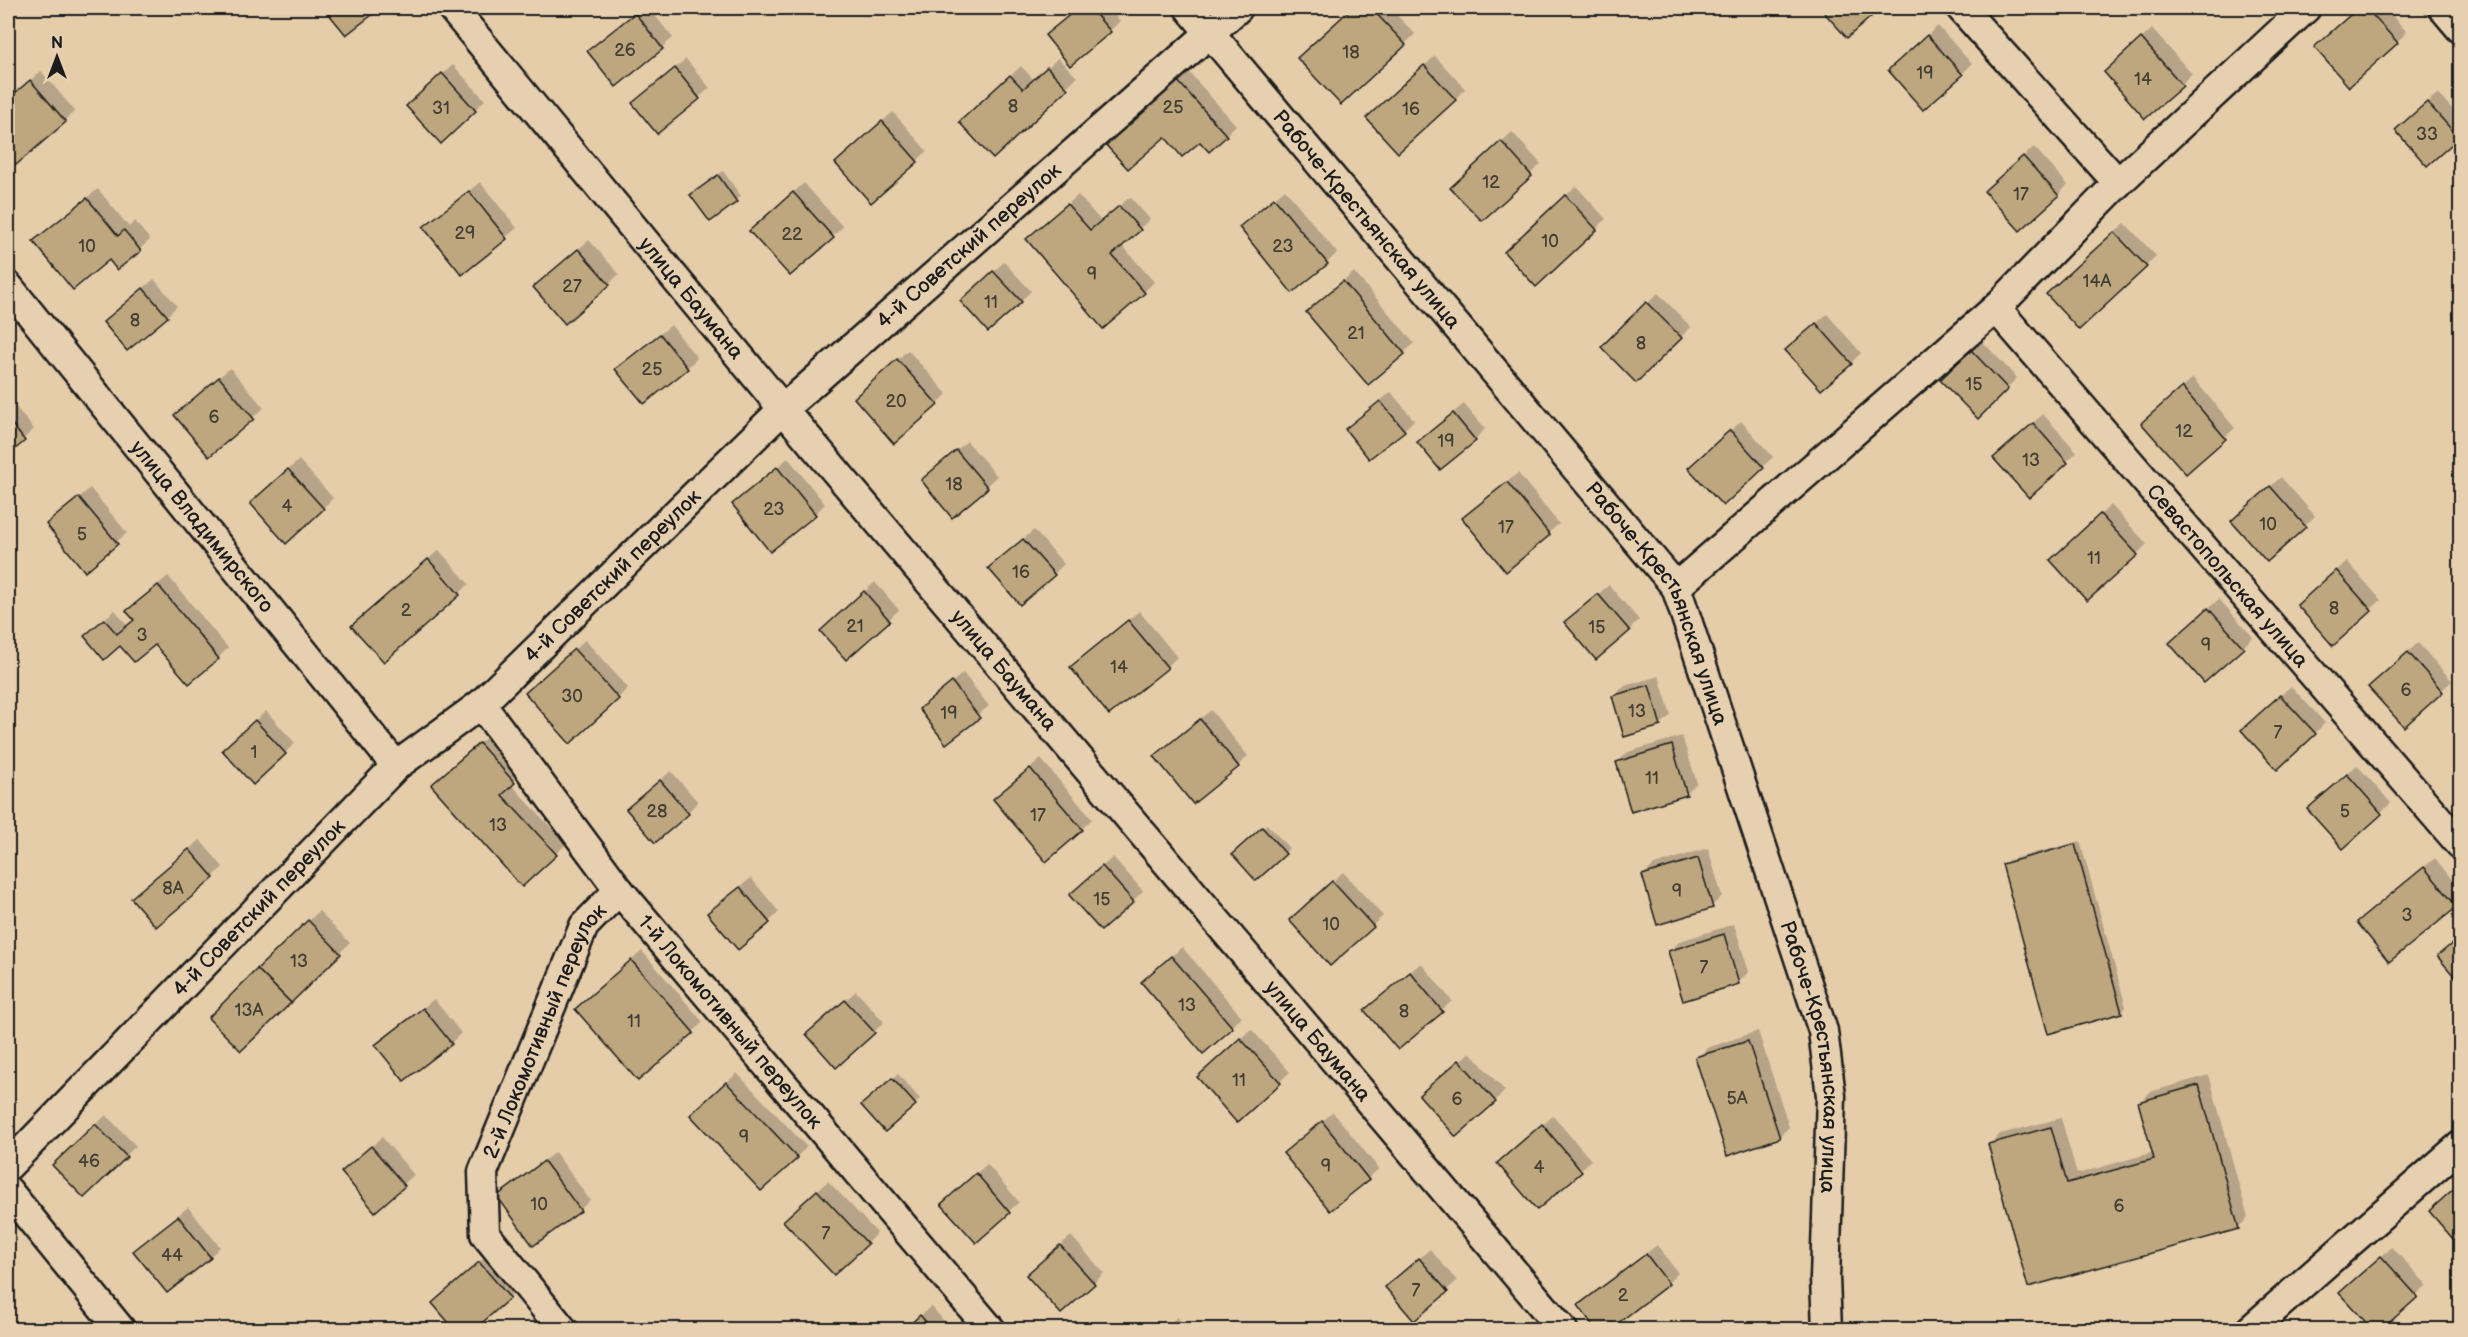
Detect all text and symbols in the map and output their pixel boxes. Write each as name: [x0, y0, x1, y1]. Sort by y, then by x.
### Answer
north arrow: [27, 27, 87, 87]
text: N: [51, 34, 63, 53]
house number: 26: [614, 40, 636, 61]
house number: 18: [1342, 42, 1360, 63]
house number: 19: [1916, 63, 1934, 84]
house number: 14: [2134, 69, 2152, 90]
house number: 8: [1008, 96, 1018, 117]
house number: 25: [1163, 97, 1183, 118]
house number: 31: [432, 98, 450, 119]
house number: 16: [1402, 99, 1420, 120]
street label: Рабоче-Крестьянская улица: [1267, 105, 1466, 335]
house number: 33: [2416, 124, 2438, 145]
street label: 4-й Советский переулок: [872, 158, 1066, 334]
house number: 12: [1482, 172, 1500, 193]
house number: 17: [2013, 184, 2029, 205]
house number: 29: [454, 223, 476, 244]
house number: 22: [781, 224, 803, 245]
house number: 10: [1541, 231, 1559, 252]
street label: улица Баумана: [633, 232, 749, 365]
house number: 10: [78, 236, 96, 257]
house number: 23: [1272, 236, 1294, 257]
house number: 9: [1087, 264, 1097, 285]
house number: 14А: [2083, 271, 2112, 292]
house number: 27: [562, 276, 582, 297]
house number: 11: [984, 292, 998, 313]
house number: 8: [130, 310, 140, 331]
house number: 21: [1347, 323, 1365, 344]
house number: 8: [1636, 333, 1646, 354]
house number: 25: [642, 359, 662, 380]
house number: 15: [1965, 374, 1983, 395]
house number: 20: [885, 391, 907, 412]
house number: 6: [209, 407, 220, 428]
house number: 12: [2175, 421, 2193, 442]
house number: 19: [1437, 431, 1455, 452]
street label: улица Владимирского: [125, 435, 279, 618]
house number: 13: [2022, 450, 2040, 471]
house number: 18: [945, 474, 963, 495]
street label: Рабоче-Крестьянская улица: [1580, 477, 1733, 729]
street label: Севастопольская улица: [2141, 479, 2314, 673]
street label: 4-й Советский переулок: [519, 484, 706, 668]
house number: 4: [282, 496, 293, 517]
house number: 23: [763, 499, 785, 520]
house number: 10: [2259, 514, 2277, 535]
house number: 17: [1498, 517, 1514, 538]
house number: 5: [77, 524, 87, 545]
house number: 11: [2087, 548, 2101, 569]
house number: 16: [1012, 562, 1030, 583]
house number: 8: [2329, 598, 2339, 619]
house number: 2: [401, 600, 412, 621]
street label: улица Баумана: [945, 605, 1062, 736]
house number: 21: [846, 616, 864, 637]
house number: 15: [1588, 617, 1606, 638]
house number: 3: [136, 625, 148, 646]
house number: 9: [2201, 635, 2211, 656]
house number: 14: [1110, 657, 1128, 678]
house number: 6: [2401, 680, 2412, 701]
house number: 30: [561, 686, 583, 707]
house number: 13: [1628, 701, 1646, 722]
house number: 19: [940, 703, 958, 724]
house number: 7: [2274, 722, 2283, 743]
house number: 1: [251, 742, 257, 763]
house number: 11: [1645, 768, 1659, 789]
house number: 28: [646, 801, 668, 822]
house number: 5: [2340, 801, 2350, 822]
house number: 17: [1030, 805, 1046, 826]
street label: 4-й Советский переулок: [167, 814, 351, 1002]
house number: 13: [489, 815, 507, 836]
house number: 8А: [162, 878, 184, 899]
house number: 9: [1672, 881, 1682, 902]
house number: 15: [1093, 889, 1111, 910]
street label: 2-й Локомотивный переулок: [478, 899, 612, 1162]
house number: 3: [2401, 905, 2413, 926]
street label: 1-й Локомотивный переулок: [632, 910, 827, 1134]
house number: 10: [1322, 914, 1340, 935]
street label: Рабоче-Крестьянская улица: [1774, 918, 1843, 1194]
house number: 13: [290, 951, 308, 972]
house number: 7: [1700, 957, 1709, 978]
street label: улица Баумана: [1259, 975, 1376, 1107]
house number: 13: [1178, 995, 1196, 1016]
house number: 13А: [235, 1000, 264, 1021]
house number: 8: [1399, 1001, 1409, 1022]
house number: 11: [627, 1011, 641, 1032]
house number: 11: [1232, 1070, 1246, 1091]
house number: 5А: [1726, 1088, 1748, 1109]
house number: 6: [1452, 1089, 1463, 1110]
house number: 9: [739, 1127, 749, 1148]
house number: 46: [78, 1151, 100, 1172]
house number: 9: [1321, 1156, 1331, 1177]
house number: 4: [1534, 1157, 1545, 1178]
house number: 10: [530, 1194, 548, 1215]
house number: 6: [2114, 1196, 2125, 1217]
house number: 7: [822, 1223, 831, 1244]
house number: 44: [161, 1245, 183, 1266]
house number: 7: [1412, 1280, 1421, 1301]
house number: 2: [1618, 1285, 1629, 1306]

